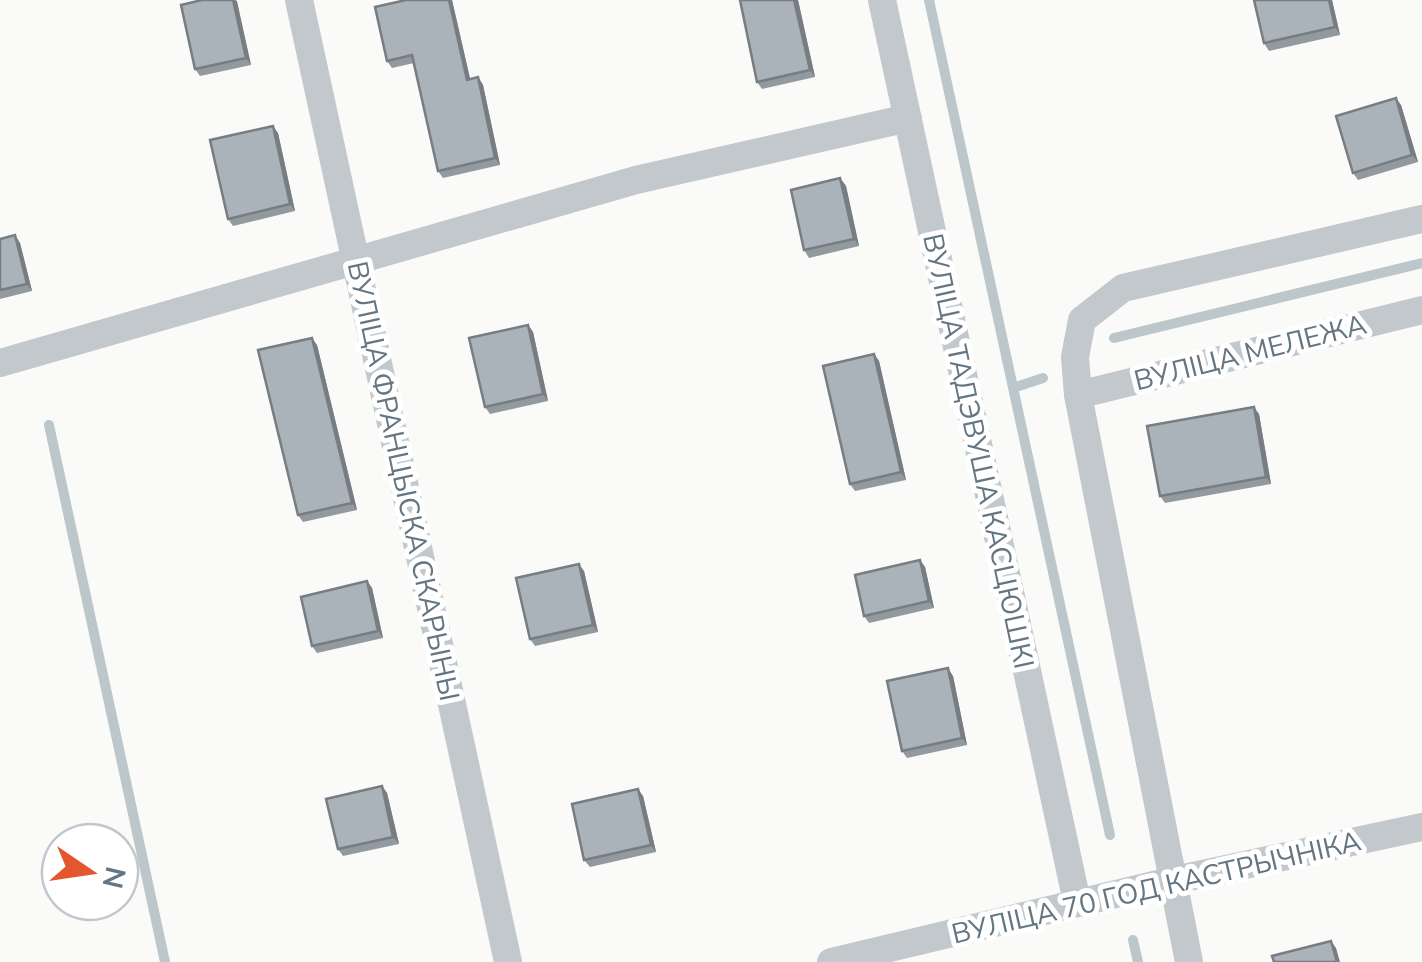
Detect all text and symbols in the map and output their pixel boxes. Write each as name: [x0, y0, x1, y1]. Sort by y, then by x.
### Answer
street label: ВУЛІЦА ТАДЭВУША КАСЦЮШКІ: [913, 230, 1043, 672]
street label: ВУЛІЦА ФРАНЦЫСКА СКАРЫНЫ: [338, 258, 468, 704]
street label: ВУЛІЦА МЕЛЕЖА: [1130, 306, 1370, 400]
north arrow: [40, 822, 140, 922]
street label: ВУЛІЦА 70 ГОД КАСТРЫЧНІКА: [948, 822, 1365, 954]
text: N: [93, 863, 134, 892]

